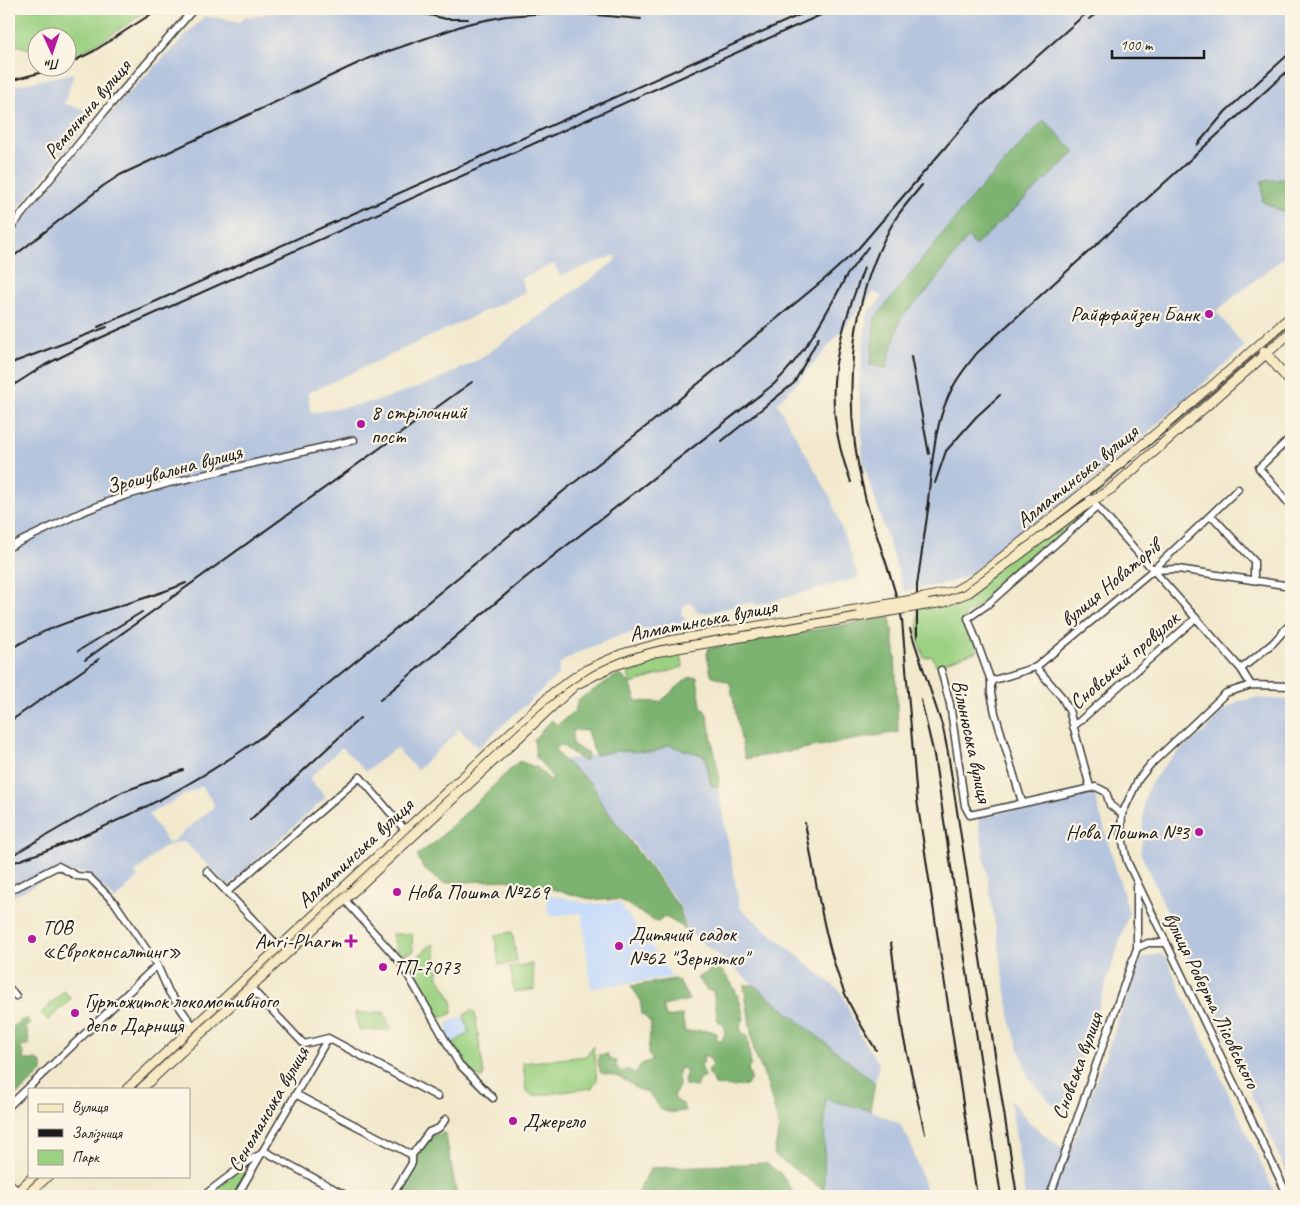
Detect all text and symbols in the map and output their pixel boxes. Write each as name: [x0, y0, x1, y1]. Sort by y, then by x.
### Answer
north arrow: [28, 28, 78, 78]
scale bar: [1112, 28, 1205, 60]
text: 100 m: [1120, 36, 1154, 55]
street label: Ремонтна вулиця: [38, 53, 137, 164]
text: Пн: [44, 56, 60, 73]
place label: Райффайзен Банк: [1070, 301, 1201, 328]
marker: Райффайзен Банк: [1203, 308, 1215, 320]
place label: 8 стрілочний пост: [371, 399, 468, 449]
marker: 8 стрілочний пост: [355, 418, 367, 430]
street label: Алматинська вулиця: [1011, 418, 1145, 533]
street label: Зрошувальна вулиця: [103, 438, 246, 500]
street label: вулиця Новаторів: [1055, 531, 1169, 632]
street label: Алматинська вулиця: [627, 593, 781, 647]
street label: Сновський провулок: [1064, 604, 1186, 715]
street label: Вільнюська вулиця: [946, 677, 998, 806]
street label: Алматинська вулиця: [291, 791, 420, 913]
place label: Нова Пошта №3: [1066, 819, 1191, 845]
marker: Нова Пошта №3: [1193, 826, 1205, 838]
place label: Нова Пошта №269: [407, 879, 551, 905]
marker: Нова Пошта №269: [391, 886, 403, 898]
street label: вулиця Роберта Лісовського: [1158, 907, 1267, 1094]
place label: ТОВ «Євроконсалтинг»: [42, 914, 181, 964]
place label: Дитячий садок №62 "Зернятко": [629, 921, 752, 971]
place label: Anri-Pharm: [255, 928, 342, 954]
marker: ТОВ «Євроконсалтинг»: [26, 933, 38, 945]
marker: Anri-Pharm: [345, 935, 357, 947]
marker: Дитячий садок №62 "Зернятко": [613, 940, 625, 952]
place label: ТП-7073: [393, 954, 461, 980]
marker: ТП-7073: [377, 961, 389, 973]
place label: Гуртожиток локомотивного депо Дарниця: [85, 988, 280, 1038]
marker: Гуртожиток локомотивного депо Дарниця: [69, 1007, 81, 1019]
street label: Сновська вулиця: [1046, 1008, 1109, 1123]
street label: Сеноманська вулиця: [222, 1040, 315, 1176]
legend: [28, 1088, 190, 1178]
text: Вулиця: [72, 1098, 109, 1117]
place label: Джерело: [523, 1108, 587, 1134]
marker: Джерело: [507, 1115, 519, 1127]
text: Залізниця: [72, 1124, 123, 1143]
text: Парк: [72, 1148, 100, 1167]

